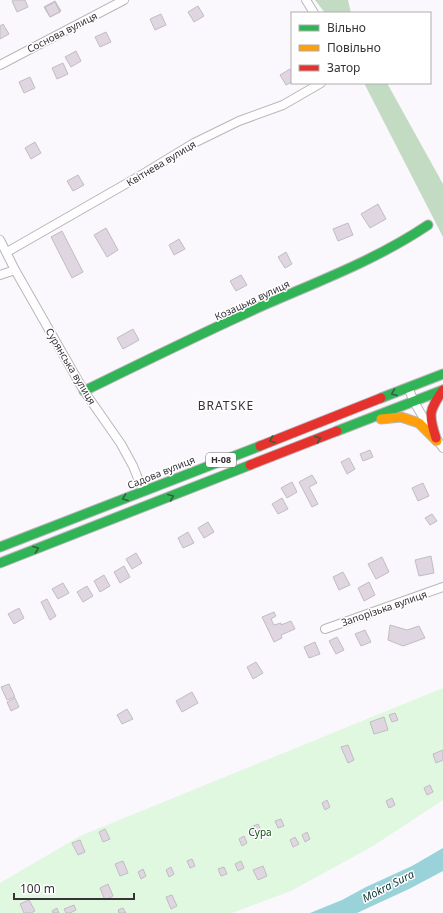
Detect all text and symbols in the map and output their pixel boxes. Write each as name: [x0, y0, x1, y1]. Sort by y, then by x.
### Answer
street label: Соснова вулиця: [24, 8, 100, 56]
legend: [291, 12, 431, 84]
text: Вільно: [327, 19, 366, 36]
text: Повільно: [327, 39, 381, 56]
text: Затор: [327, 59, 360, 76]
street label: Квітнева вулиця: [124, 137, 198, 189]
street label: Козацька вулиця: [212, 276, 292, 324]
street label: Сурянська вулиця: [43, 325, 99, 407]
one-way arrow: [390, 388, 397, 396]
district label: BRATSKE: [198, 397, 254, 414]
one-way arrow: [269, 435, 276, 443]
one-way arrow: [314, 436, 321, 444]
street label: Садова вулиця: [125, 452, 197, 492]
road number: Н-08: [206, 453, 236, 467]
one-way arrow: [122, 493, 129, 501]
one-way arrow: [167, 493, 174, 501]
one-way arrow: [33, 546, 40, 554]
street label: Запорізька вулиця: [339, 587, 429, 629]
park label: Сура: [248, 825, 272, 839]
water label: Mokra Sura: [359, 866, 417, 905]
scale bar: [14, 875, 134, 901]
text: 100 m: [20, 880, 55, 897]

